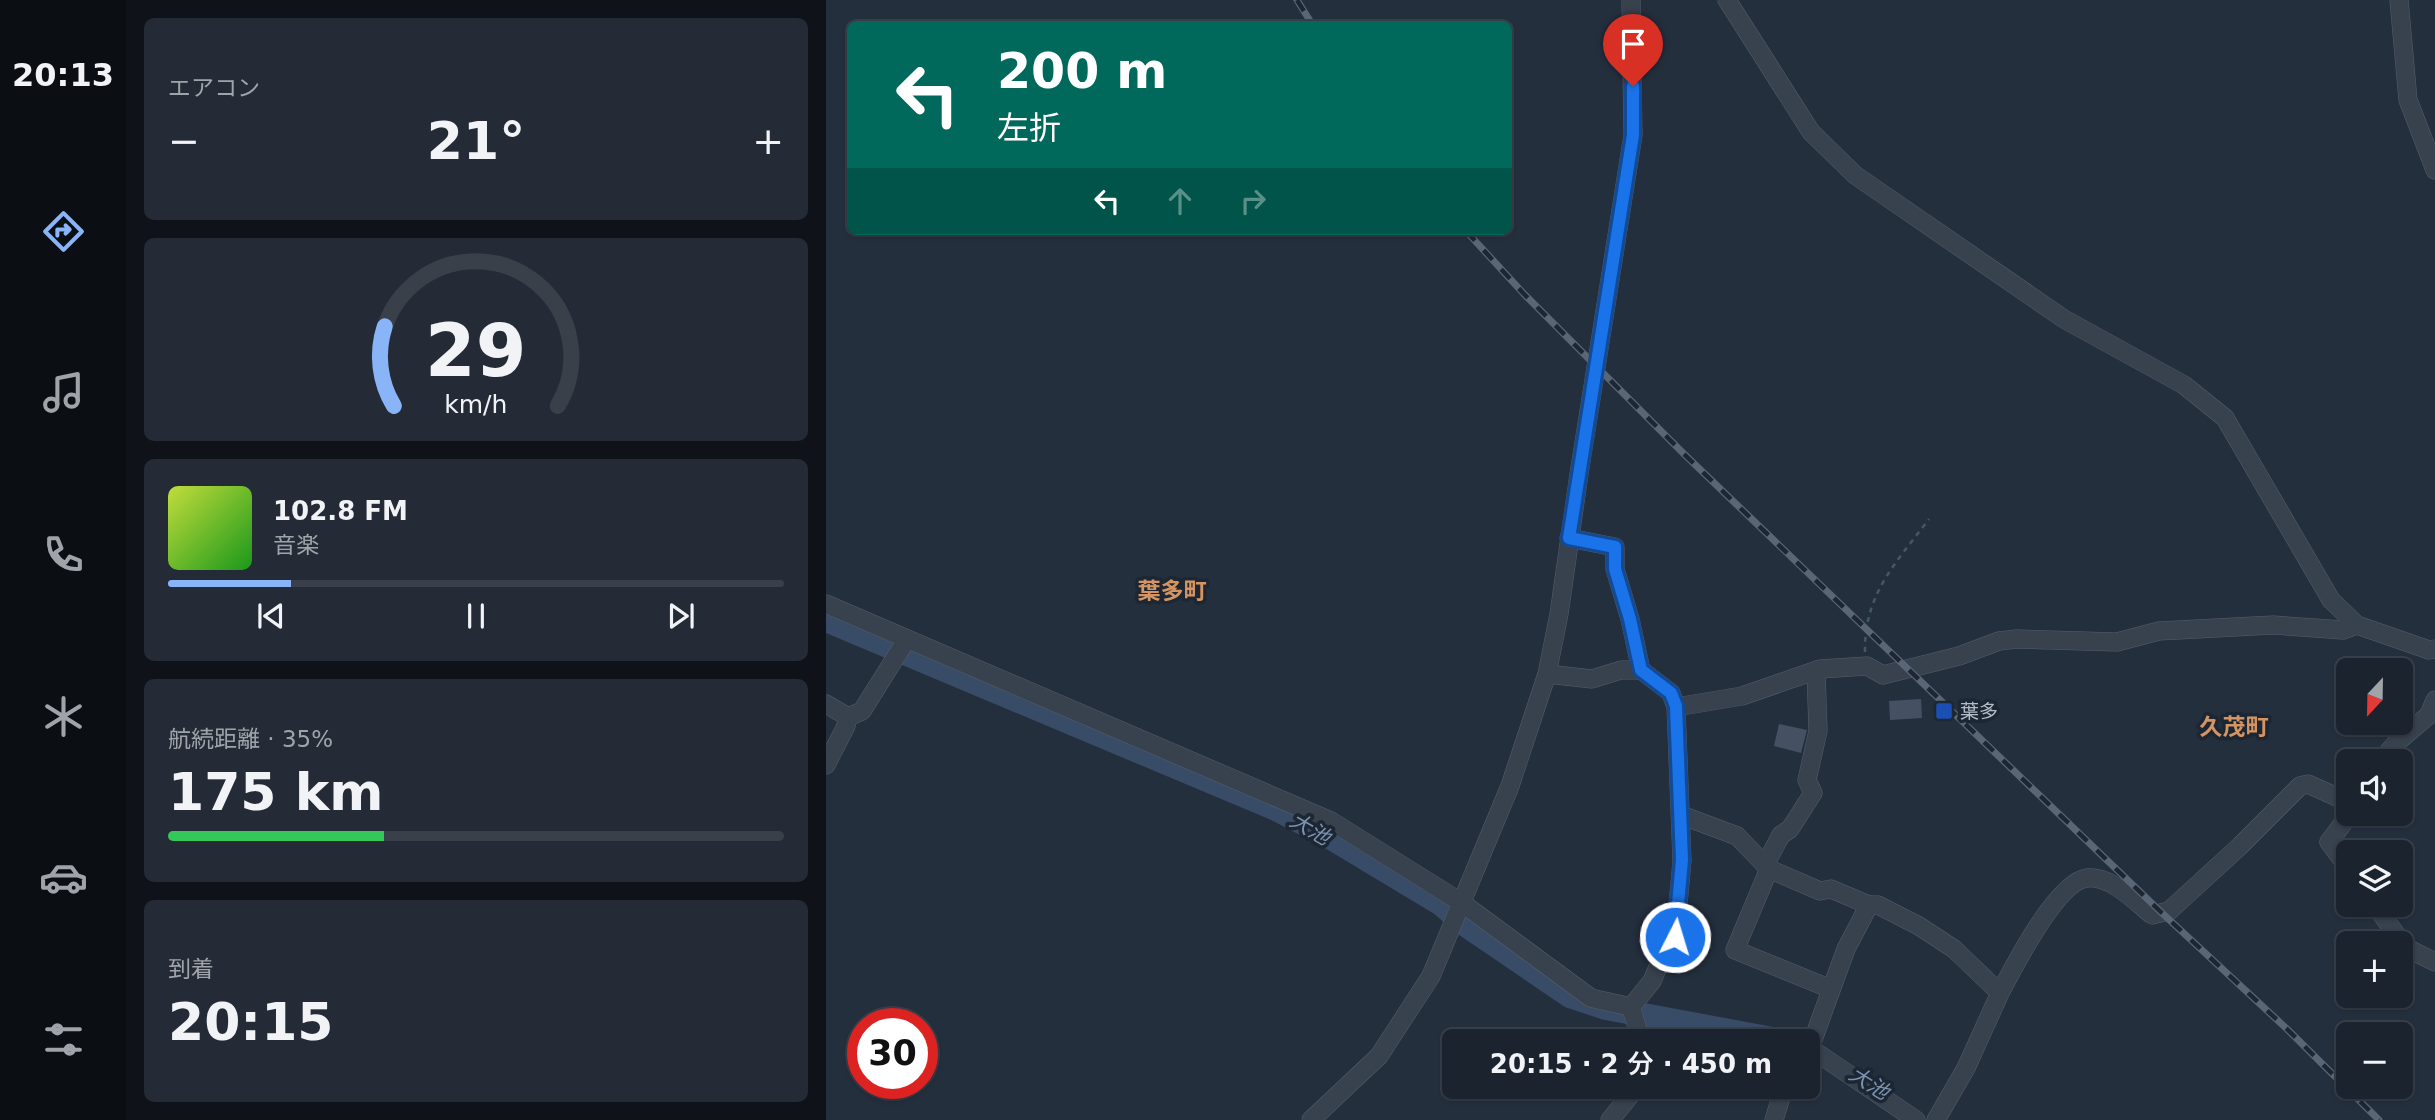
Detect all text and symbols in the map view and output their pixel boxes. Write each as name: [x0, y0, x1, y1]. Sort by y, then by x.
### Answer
pin: [1603, 14, 1663, 86]
icon: arrive: [1614, 25, 1652, 63]
text: 200 m: [997, 43, 1167, 100]
icon: left: [882, 49, 973, 140]
text: 20:13: [12, 56, 114, 94]
text: エアコン: [168, 75, 260, 101]
text: 左折: [997, 109, 1061, 147]
text: 21°: [427, 111, 525, 171]
text: −: [168, 119, 200, 163]
text: +: [752, 119, 784, 163]
icon: left: [1088, 182, 1126, 220]
icon: ahead: [1161, 182, 1199, 220]
icon: right: [1234, 182, 1272, 220]
icon: directions: [39, 207, 88, 256]
text: 29: [425, 308, 527, 393]
icon: music: [39, 368, 88, 417]
text: km/h: [444, 389, 508, 418]
text: 102.8 FM: [273, 496, 408, 526]
icon: phone: [39, 530, 88, 579]
text: 音楽: [273, 532, 319, 558]
district label: 葉多町: [1138, 578, 1207, 604]
icon: previous: [252, 597, 290, 635]
icon: pause: [457, 597, 495, 635]
icon: next: [662, 597, 700, 635]
north arrow: [2336, 658, 2413, 735]
map controls: [2336, 658, 2413, 1099]
icon: climate: [39, 692, 88, 741]
place label: 葉多: [1960, 700, 1998, 722]
marker: 葉多: [1934, 701, 1954, 721]
district label: 久茂町: [2200, 714, 2269, 740]
text: 航続距離 · 35%: [168, 726, 333, 752]
button: sound: [2336, 749, 2413, 826]
text: 175 km: [168, 762, 383, 822]
water label: 大池: [1286, 808, 1336, 851]
button: layers: [2336, 840, 2413, 917]
icon: car: [39, 853, 88, 902]
position arrow: [1638, 900, 1712, 974]
button: +: [2336, 931, 2413, 1008]
text: 到着: [168, 956, 214, 982]
text: 20:15: [168, 992, 334, 1052]
speed limit sign: 30: [847, 1008, 938, 1099]
icon: filters: [39, 1015, 88, 1064]
button: −: [2336, 1022, 2413, 1099]
text: 20:15 · 2 分 · 450 m: [1490, 1049, 1772, 1079]
water label: 大池: [1845, 1062, 1895, 1105]

